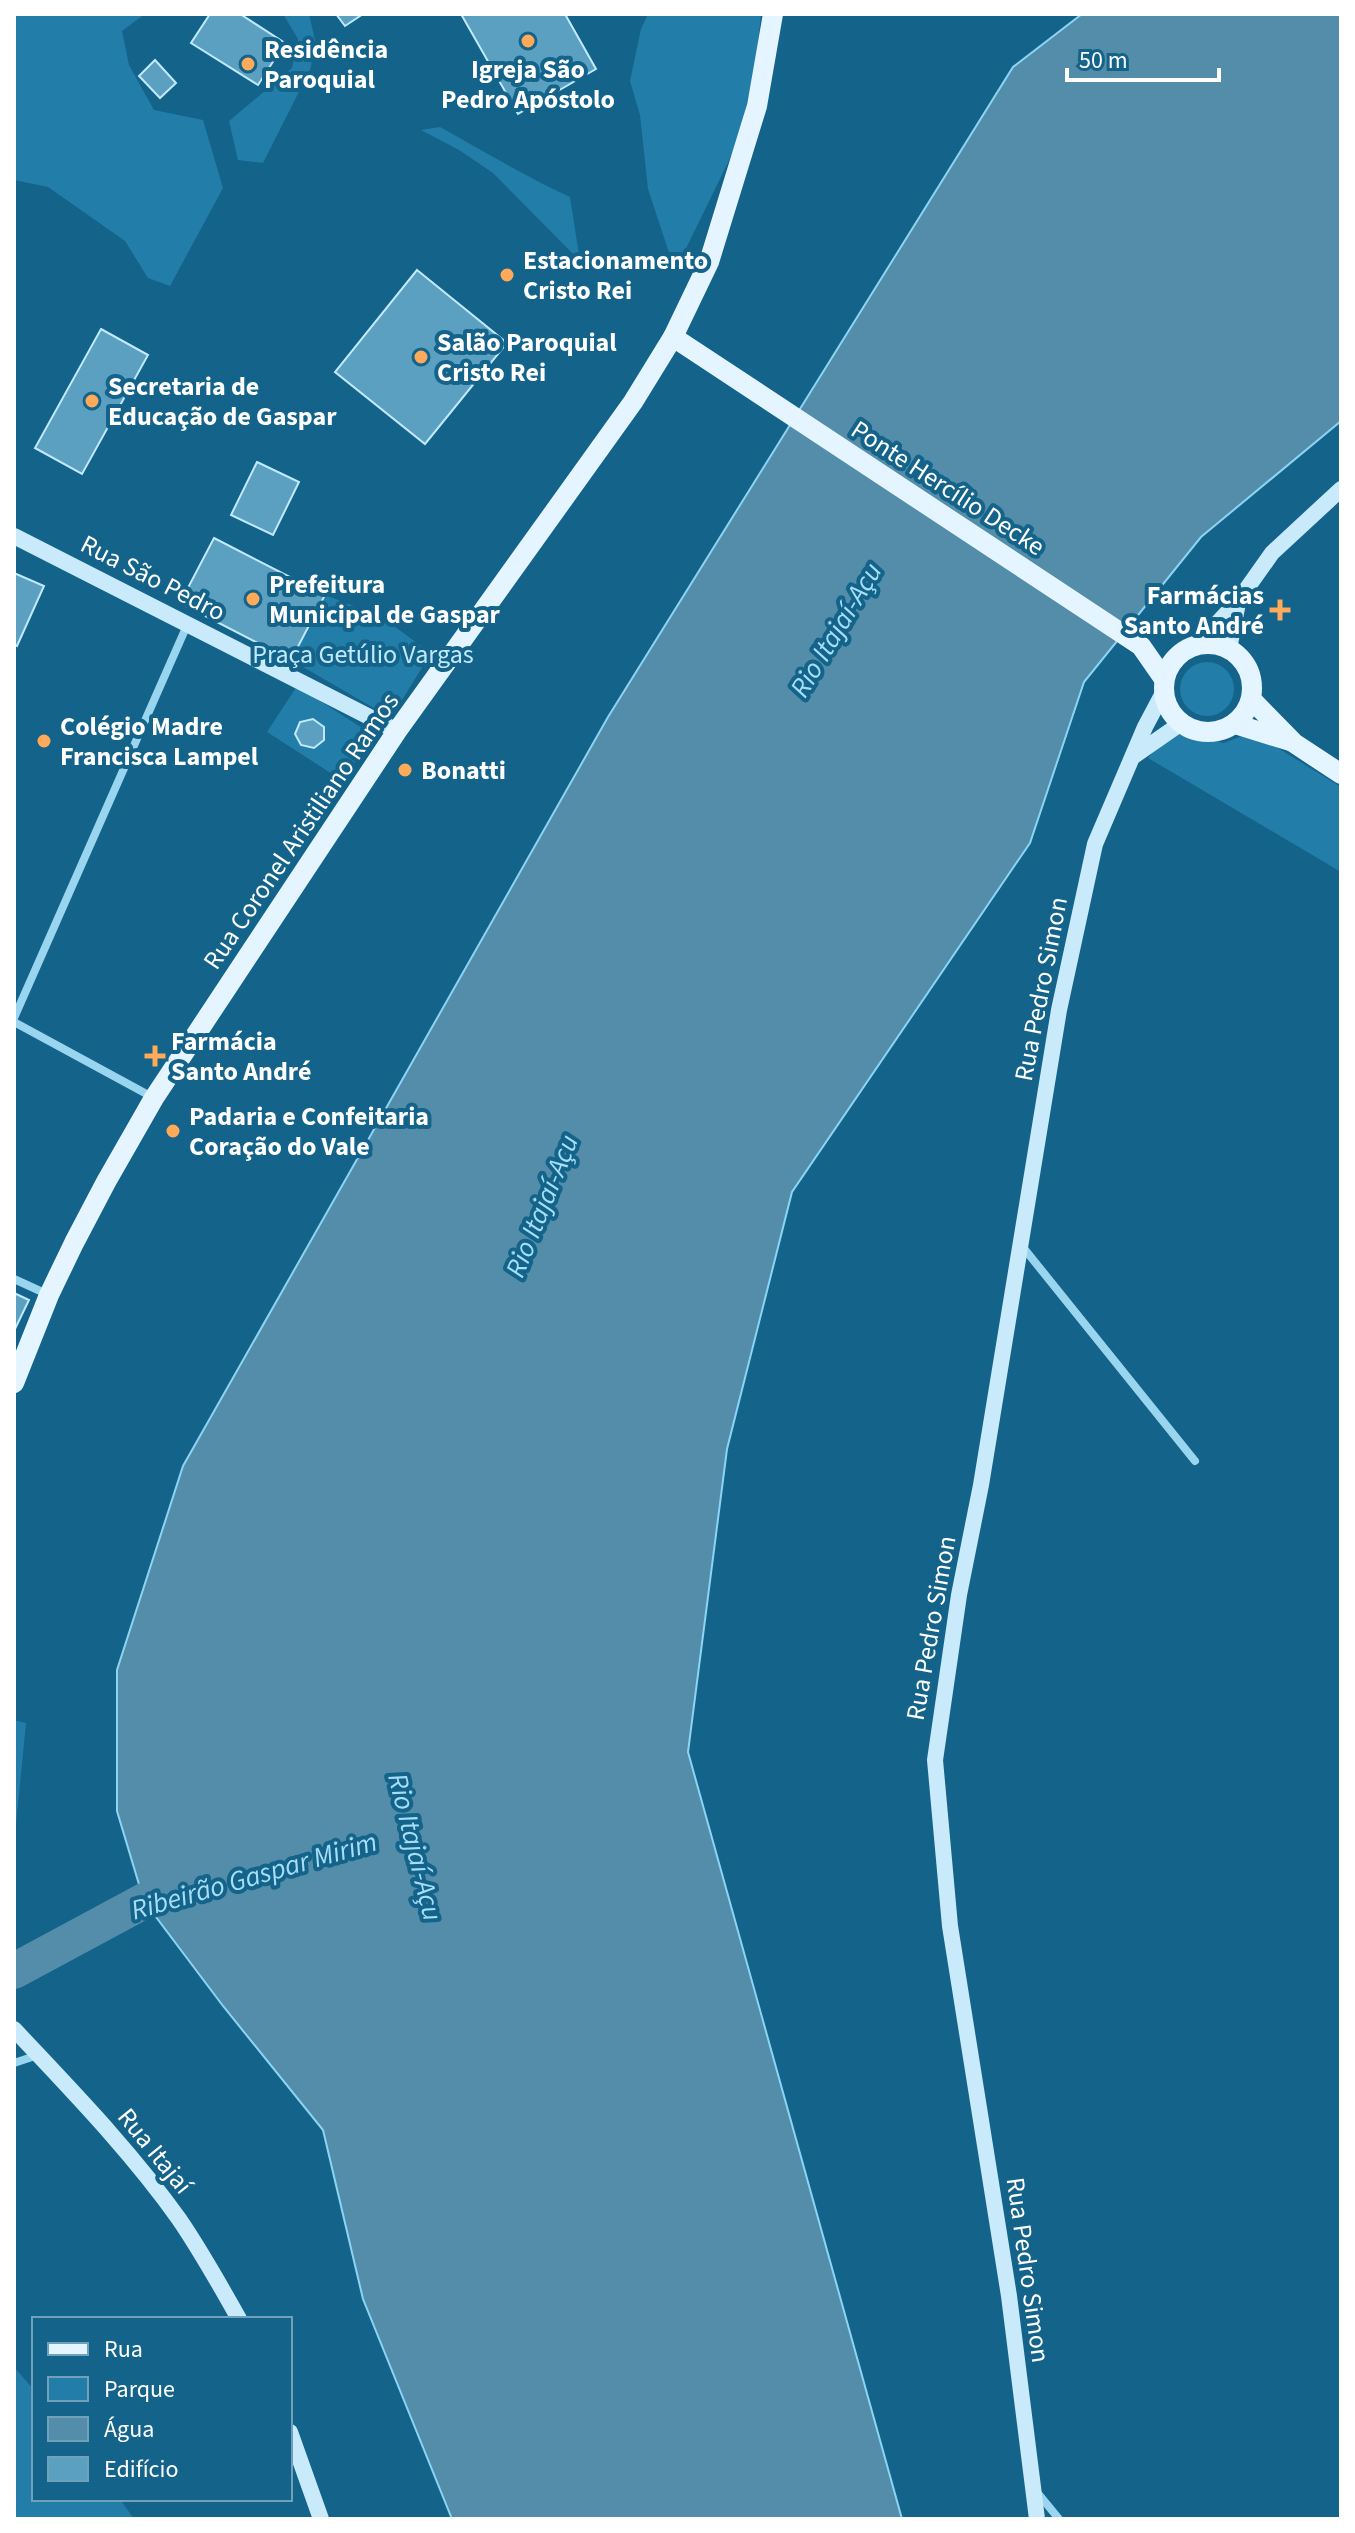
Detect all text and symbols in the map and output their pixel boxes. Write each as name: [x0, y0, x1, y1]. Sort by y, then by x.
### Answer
place label: Residência Paroquial: [264, 31, 388, 98]
marker: Igreja São Pedro Apóstolo: [519, 32, 537, 50]
scale bar: [1067, 32, 1219, 82]
text: 50 m: [1079, 43, 1128, 78]
place label: Igreja São Pedro Apóstolo: [441, 51, 615, 118]
marker: Residência Paroquial: [239, 55, 257, 73]
place label: Estacionamento Cristo Rei: [523, 242, 708, 309]
marker: Estacionamento Cristo Rei: [498, 266, 516, 284]
place label: Salão Paroquial Cristo Rei: [437, 324, 617, 391]
marker: Salão Paroquial Cristo Rei: [412, 348, 430, 366]
place label: Secretaria de Educação de Gaspar: [108, 368, 337, 435]
marker: Secretaria de Educação de Gaspar: [83, 392, 101, 410]
street label: Ponte Hercílio Decke: [844, 411, 1052, 565]
street label: Rua São Pedro: [74, 526, 232, 630]
water label: Rio Itajaí-Açu: [780, 555, 892, 705]
place label: Prefeitura Municipal de Gaspar: [269, 566, 501, 633]
place label: Farmácias Santo André: [1124, 577, 1264, 644]
marker: Prefeitura Municipal de Gaspar: [244, 590, 262, 608]
marker: Farmácias Santo André: [1271, 601, 1289, 619]
park label: Praça Getúlio Vargas: [252, 636, 474, 673]
street label: Rua Coronel Aristiliano Ramos: [194, 685, 408, 977]
place label: Colégio Madre Francisca Lampel: [60, 708, 259, 775]
marker: Colégio Madre Francisca Lampel: [35, 732, 53, 750]
place label: Bonatti: [421, 752, 506, 789]
marker: Bonatti: [396, 761, 414, 779]
street label: Rua Pedro Simon: [1005, 894, 1077, 1084]
place label: Farmácia Santo André: [171, 1023, 311, 1090]
marker: Farmácia Santo André: [146, 1047, 164, 1065]
place label: Padaria e Confeitaria Coração do Vale: [189, 1098, 429, 1165]
marker: Padaria e Confeitaria Coração do Vale: [164, 1122, 182, 1140]
water label: Rio Itajaí-Açu: [495, 1129, 589, 1283]
street label: Rua Pedro Simon: [897, 1533, 965, 1723]
water label: Rio Itajaí-Açu: [377, 1769, 453, 1925]
water label: Ribeirão Gaspar Mirim: [126, 1822, 382, 1930]
street label: Rua Itajaí: [109, 2100, 202, 2203]
street label: Rua Pedro Simon: [997, 2175, 1059, 2365]
legend: [32, 2317, 292, 2501]
text: Rua: [104, 2332, 143, 2367]
text: Parque: [104, 2372, 175, 2407]
text: Água: [104, 2412, 154, 2447]
text: Edifício: [104, 2452, 178, 2487]

